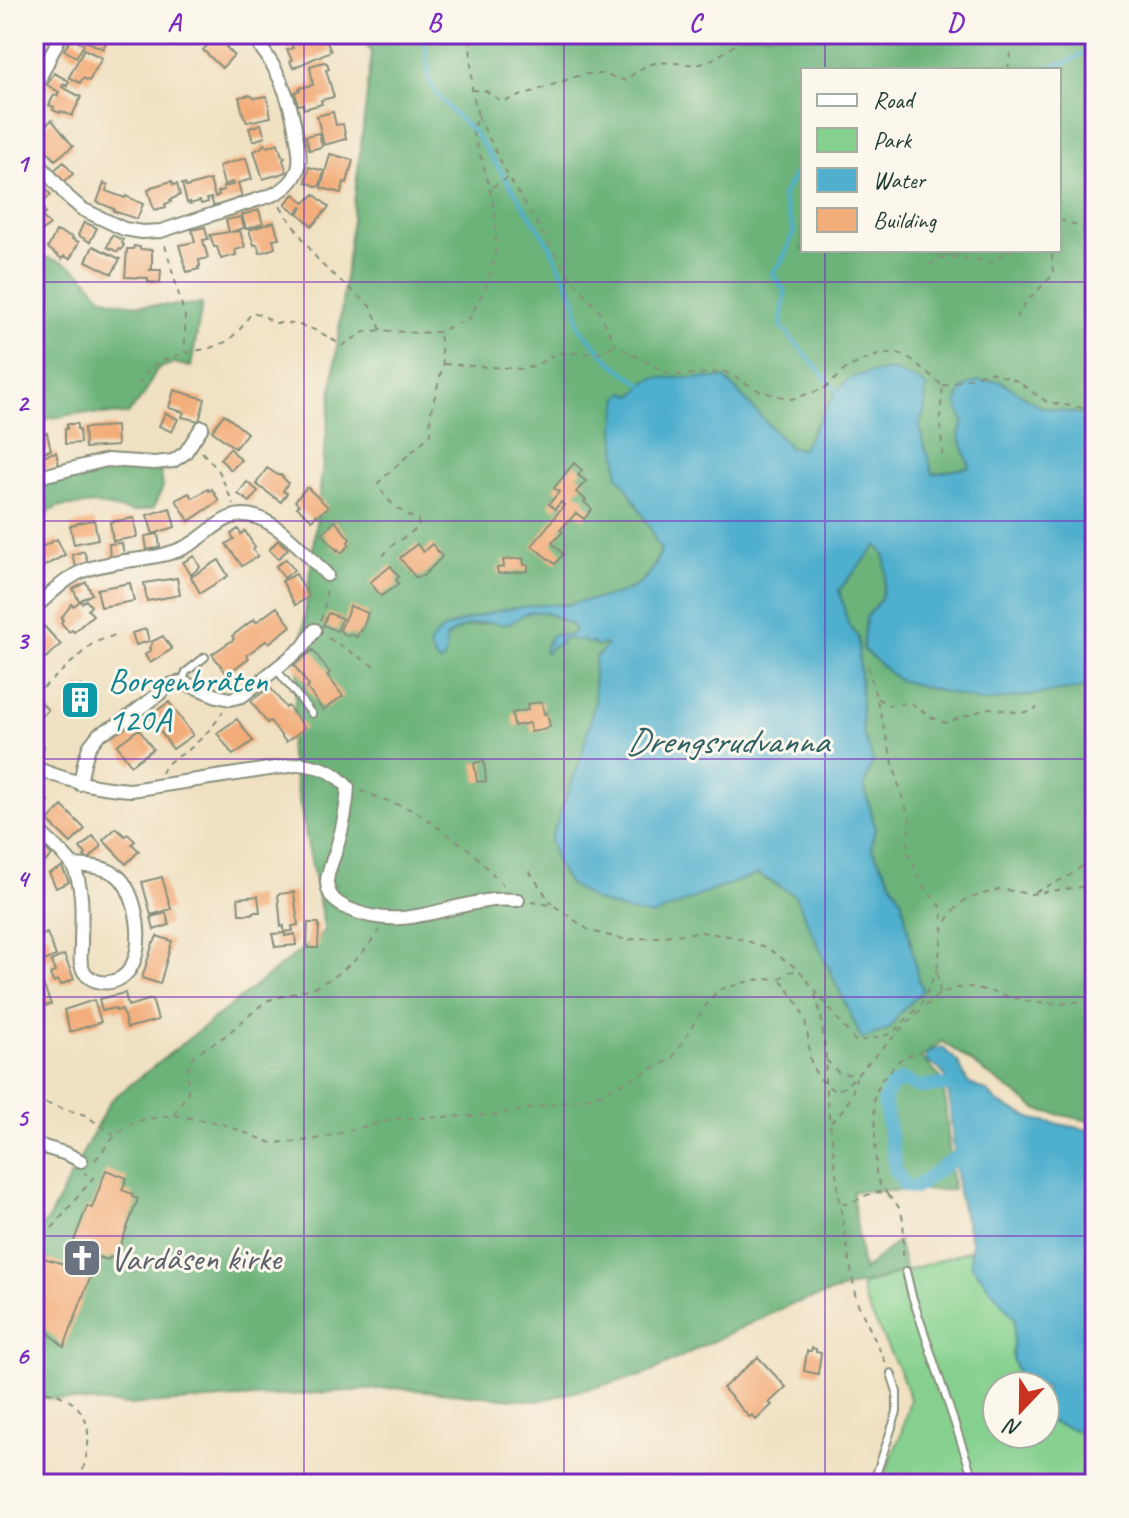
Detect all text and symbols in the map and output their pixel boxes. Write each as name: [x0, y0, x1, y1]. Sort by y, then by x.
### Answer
text: A: [167, 6, 182, 39]
text: B: [427, 6, 443, 39]
text: C: [689, 6, 705, 39]
text: D: [947, 6, 965, 39]
legend: [801, 68, 1061, 252]
text: Road: [873, 85, 917, 115]
text: Park: [873, 125, 913, 155]
text: 1: [16, 147, 31, 180]
text: Water: [873, 165, 928, 195]
text: Building: [873, 205, 938, 235]
text: 2: [16, 386, 30, 419]
text: 3: [16, 624, 30, 657]
place label: Borgenbråten 120A: [108, 659, 269, 741]
building icon: Borgenbråten 120A: [59, 679, 101, 721]
water label: Drengsrudvanna: [626, 718, 831, 764]
text: 4: [16, 862, 31, 895]
text: 5: [16, 1101, 30, 1134]
church icon: Vardåsen kirke: [61, 1237, 103, 1279]
place label: Vardåsen kirke: [110, 1237, 283, 1280]
text: 6: [16, 1339, 30, 1372]
north arrow: [981, 1370, 1061, 1450]
text: N: [999, 1411, 1025, 1443]

